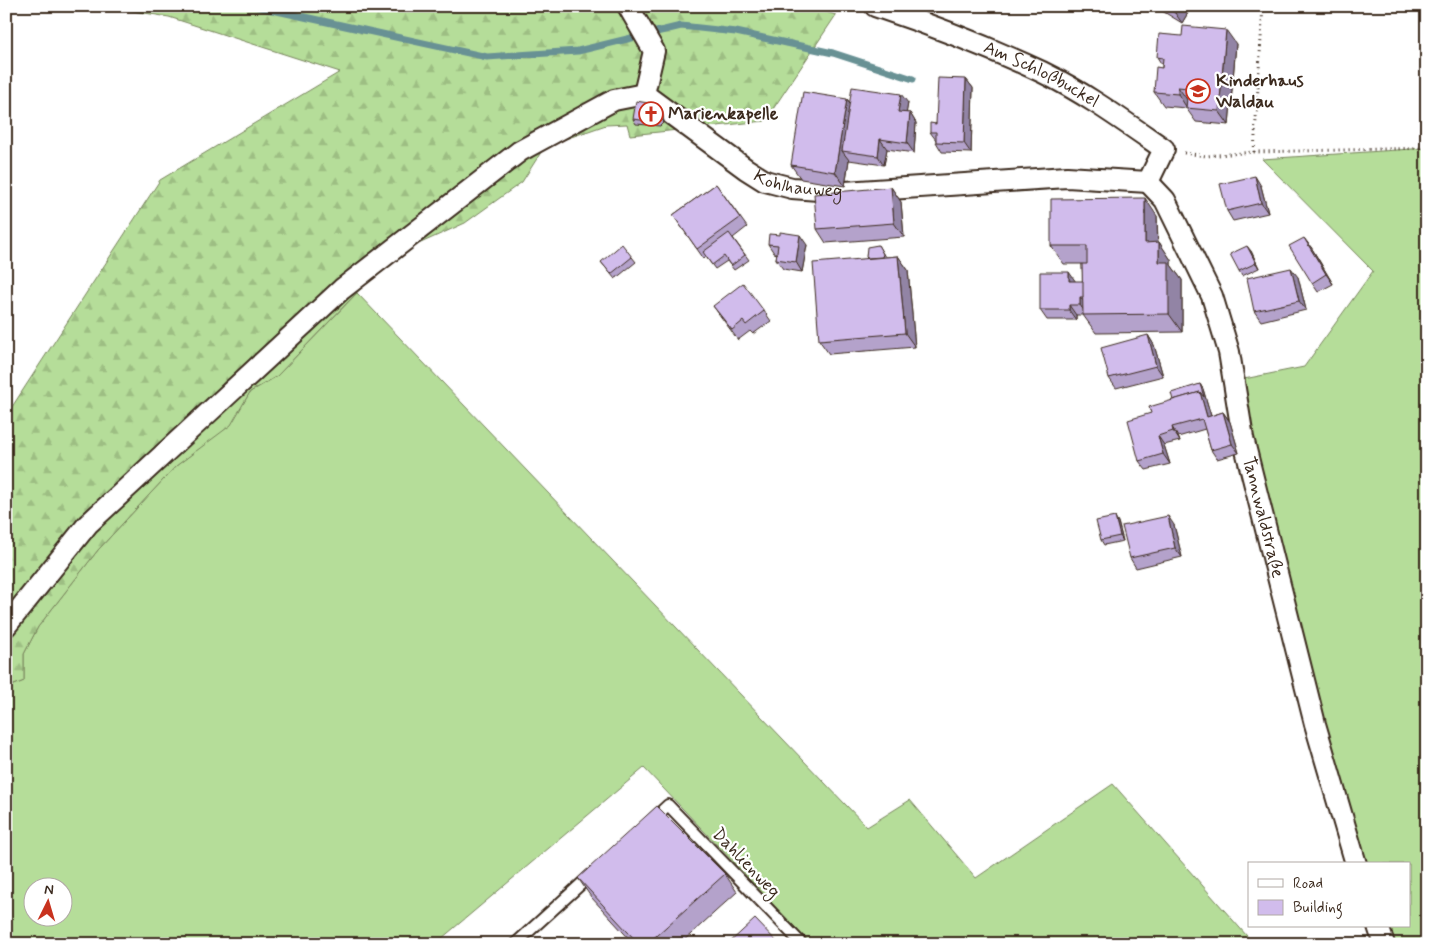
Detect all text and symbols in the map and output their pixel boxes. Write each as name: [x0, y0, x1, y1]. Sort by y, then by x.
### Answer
street label: Am Schloßbuckel: [980, 36, 1104, 114]
place label: Kinderhaus Waldau: [1215, 69, 1304, 114]
school or university icon: Kinderhaus Waldau: [1185, 78, 1211, 104]
church icon: Marienkapelle: [638, 101, 664, 127]
place label: Marienkapelle: [668, 102, 779, 126]
street label: Kohlhauweg: [748, 164, 843, 205]
street label: Tannwaldstraße: [1236, 454, 1290, 580]
street label: Dahlienweg: [706, 823, 785, 904]
legend: [1248, 862, 1410, 928]
text: Road: [1293, 874, 1323, 894]
north arrow: [22, 878, 72, 928]
text: N: [44, 881, 54, 899]
text: Building: [1293, 898, 1343, 919]

